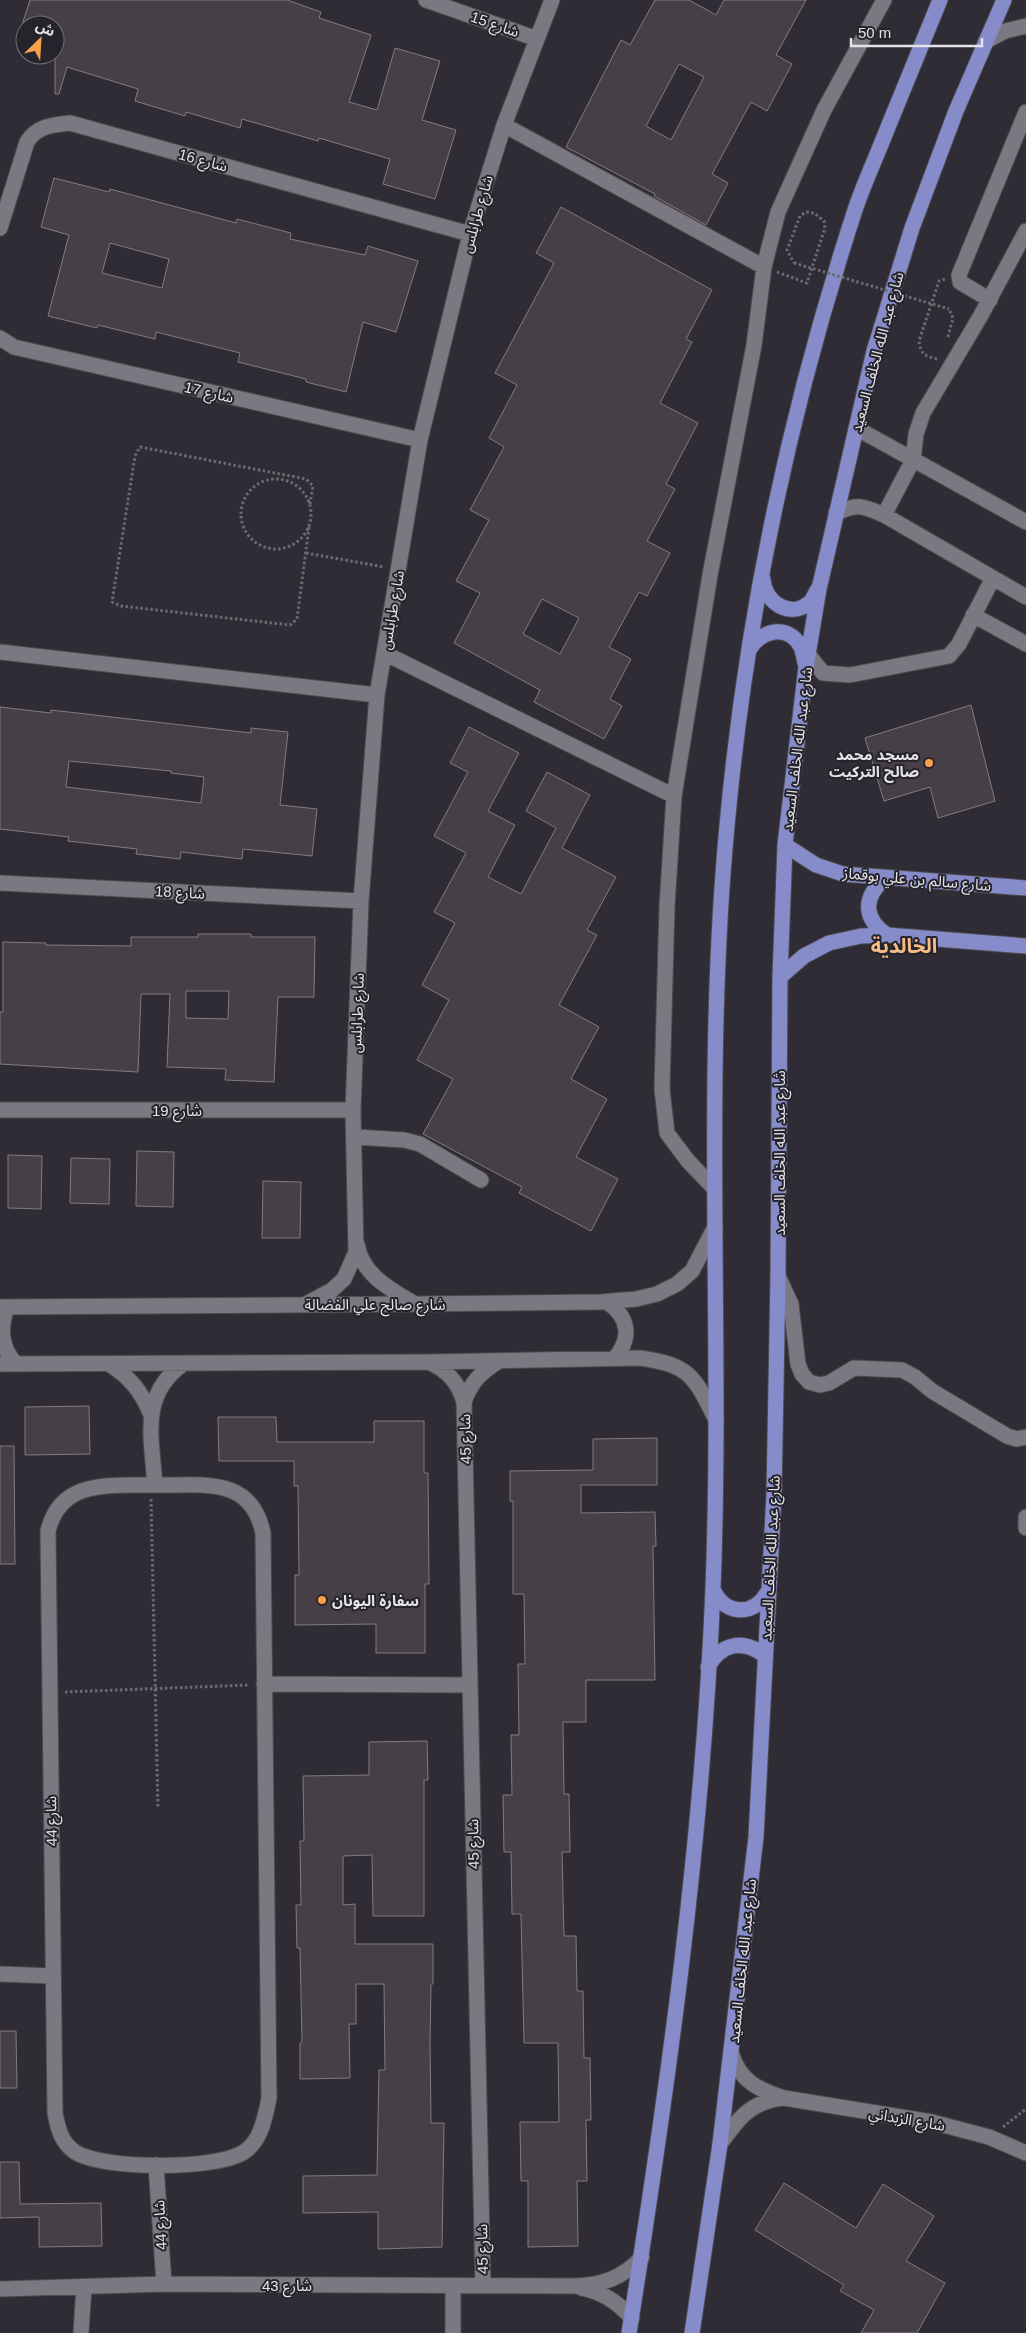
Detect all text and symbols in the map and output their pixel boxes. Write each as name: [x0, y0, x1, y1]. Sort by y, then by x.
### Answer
street label: شارع 15: [467, 8, 522, 44]
north arrow: [15, 15, 65, 65]
scale bar: [851, 15, 982, 47]
text: ش: [33, 17, 58, 40]
text: 50 m: [858, 24, 891, 41]
street label: شارع 16: [176, 145, 230, 179]
street label: شارع طرابلس: [458, 173, 500, 256]
street label: شارع عبد الله الخلف السعيد: [847, 270, 911, 435]
street label: شارع 17: [182, 378, 236, 410]
street label: شارع طرابلس: [377, 569, 411, 652]
street label: شارع عبد الله الخلف السعيد: [778, 666, 820, 833]
place label: مسجد محمد صالح التركيت: [829, 746, 919, 783]
marker: مسجد محمد صالح التركيت: [923, 757, 935, 769]
street label: شارع سالم بن علي بوقماز: [841, 864, 992, 898]
street label: شارع 18: [154, 882, 206, 906]
district label: الخالدية: [871, 935, 937, 958]
street label: شارع طرابلس: [347, 972, 371, 1054]
street label: شارع عبد الله الخلف السعيد: [771, 1070, 792, 1236]
street label: شارع 19: [152, 1102, 202, 1123]
street label: شارع صالح علي الفضالة: [304, 1296, 446, 1317]
street label: شارع 45: [456, 1414, 478, 1464]
street label: شارع عبد الله الخلف السعيد: [757, 1475, 787, 1641]
place label: سفارة اليونان: [332, 1592, 419, 1610]
marker: سفارة اليونان: [316, 1594, 328, 1606]
street label: شارع 44: [42, 1796, 64, 1846]
street label: شارع 45: [464, 1819, 486, 1869]
street label: شارع عبد الله الخلف السعيد: [725, 1878, 763, 2045]
street label: شارع الزبداني: [867, 2104, 947, 2138]
street label: شارع 44: [150, 2199, 174, 2250]
street label: شارع 45: [473, 2224, 495, 2274]
street label: شارع 43: [262, 2277, 312, 2298]

